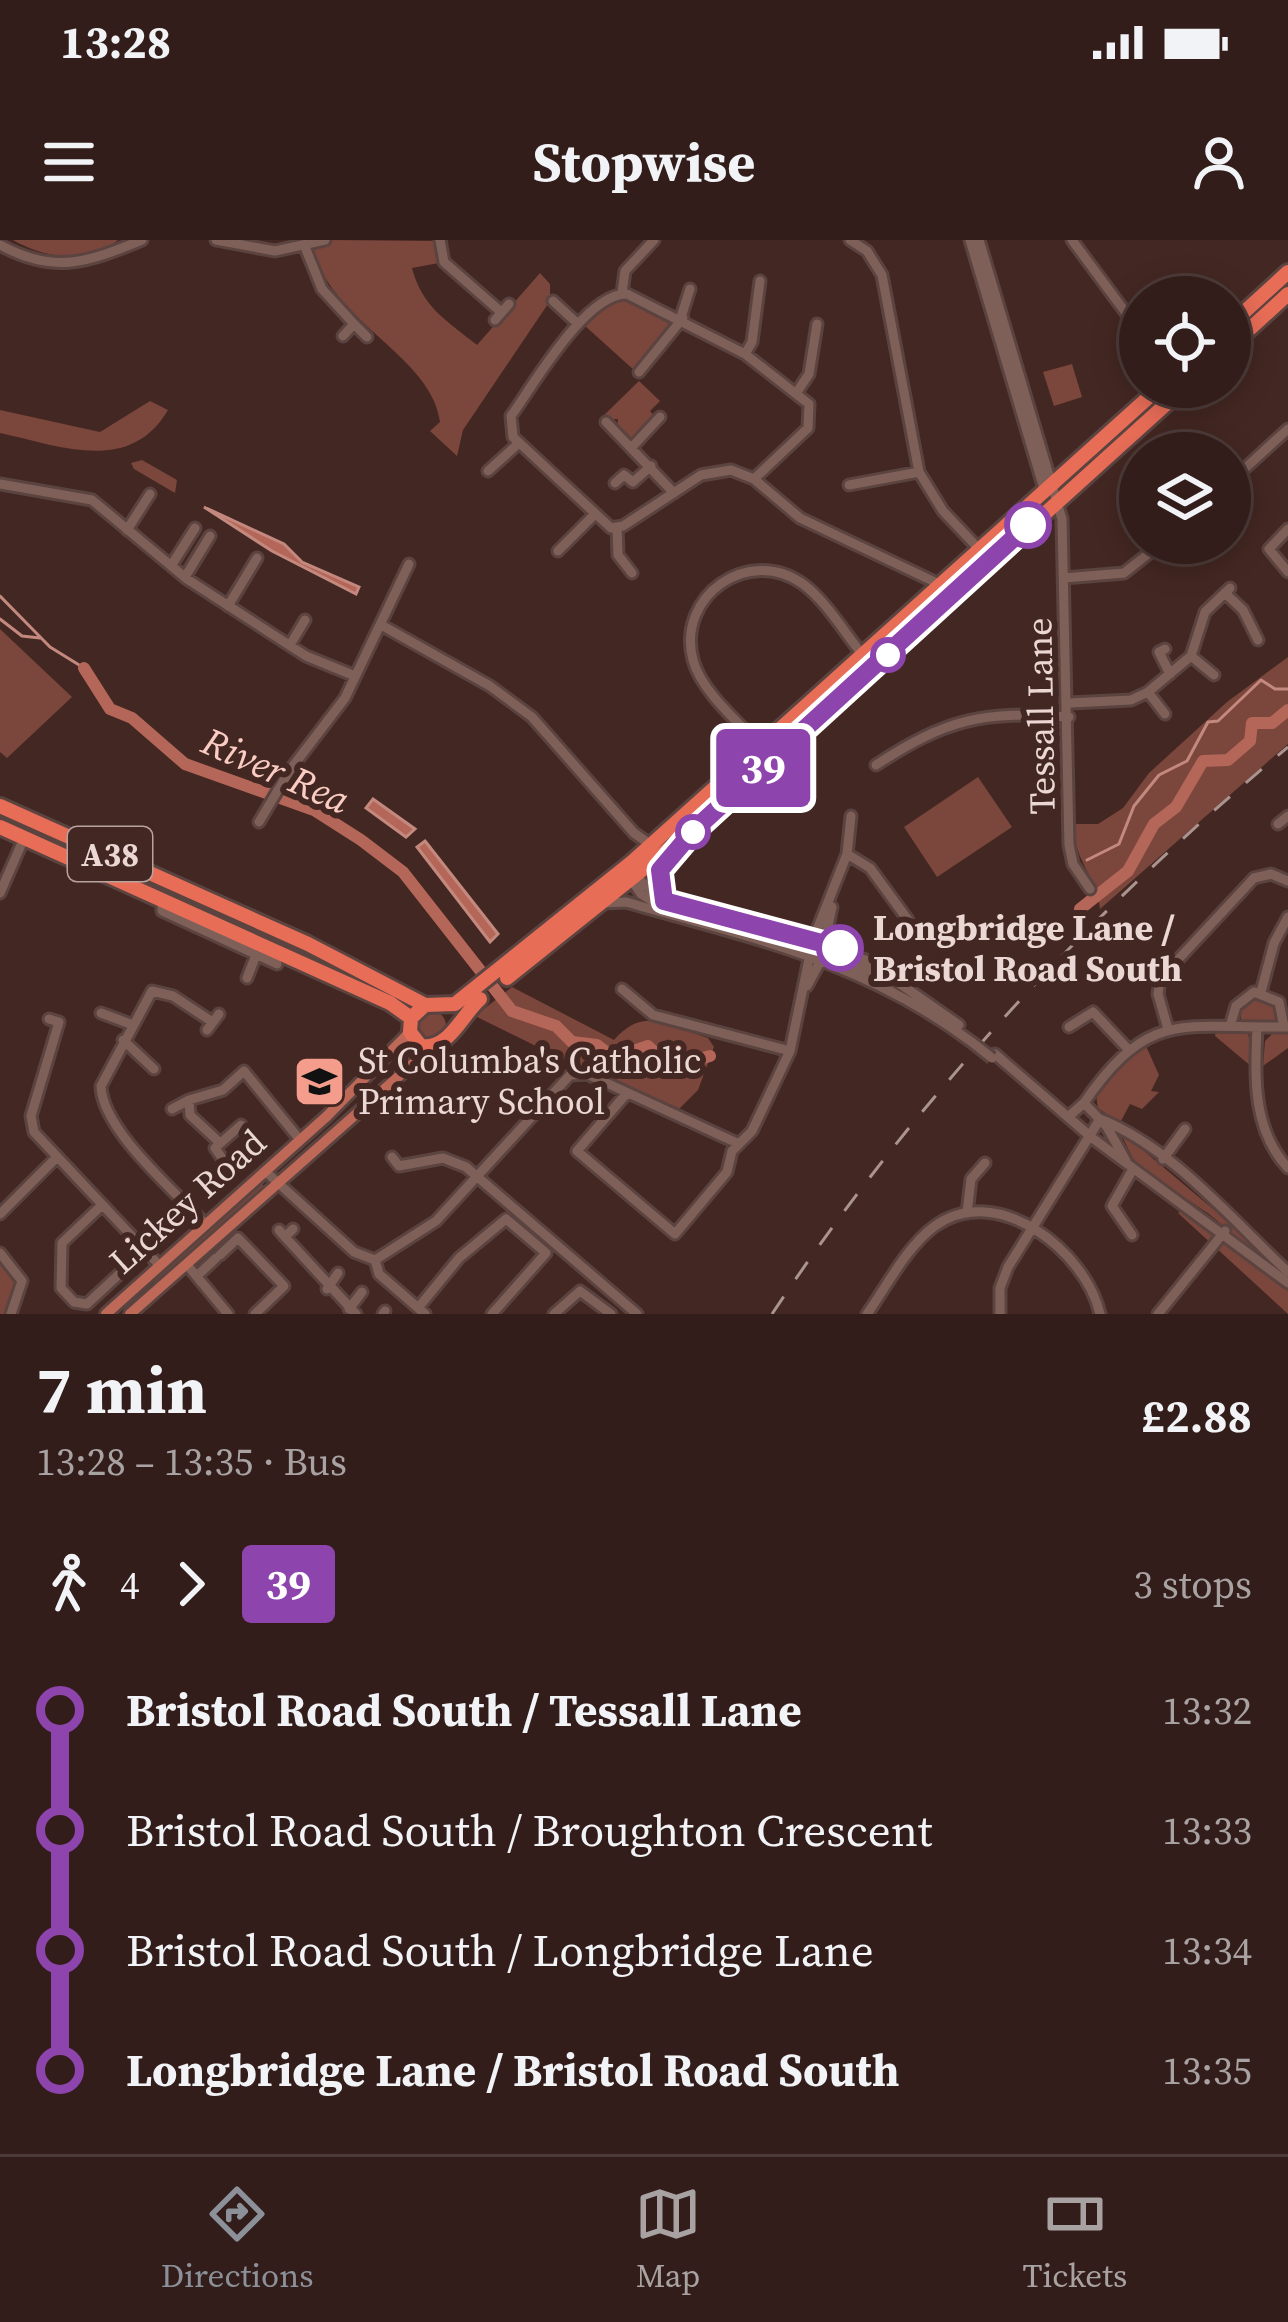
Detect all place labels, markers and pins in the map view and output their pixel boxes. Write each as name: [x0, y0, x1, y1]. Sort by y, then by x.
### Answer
unlabelled marker: [1006, 503, 1050, 547]
unlabelled marker: [872, 639, 904, 671]
unlabelled marker: [677, 816, 709, 848]
place label: Longbridge Lane / Bristol Road South: [873, 903, 1182, 993]
marker: Longbridge Lane / Bristol Road South: [818, 926, 862, 970]
place label: St Columba's Catholic Primary School: [358, 1036, 701, 1126]
school or university icon: St Columba's Catholic Primary School: [291, 1053, 347, 1109]

